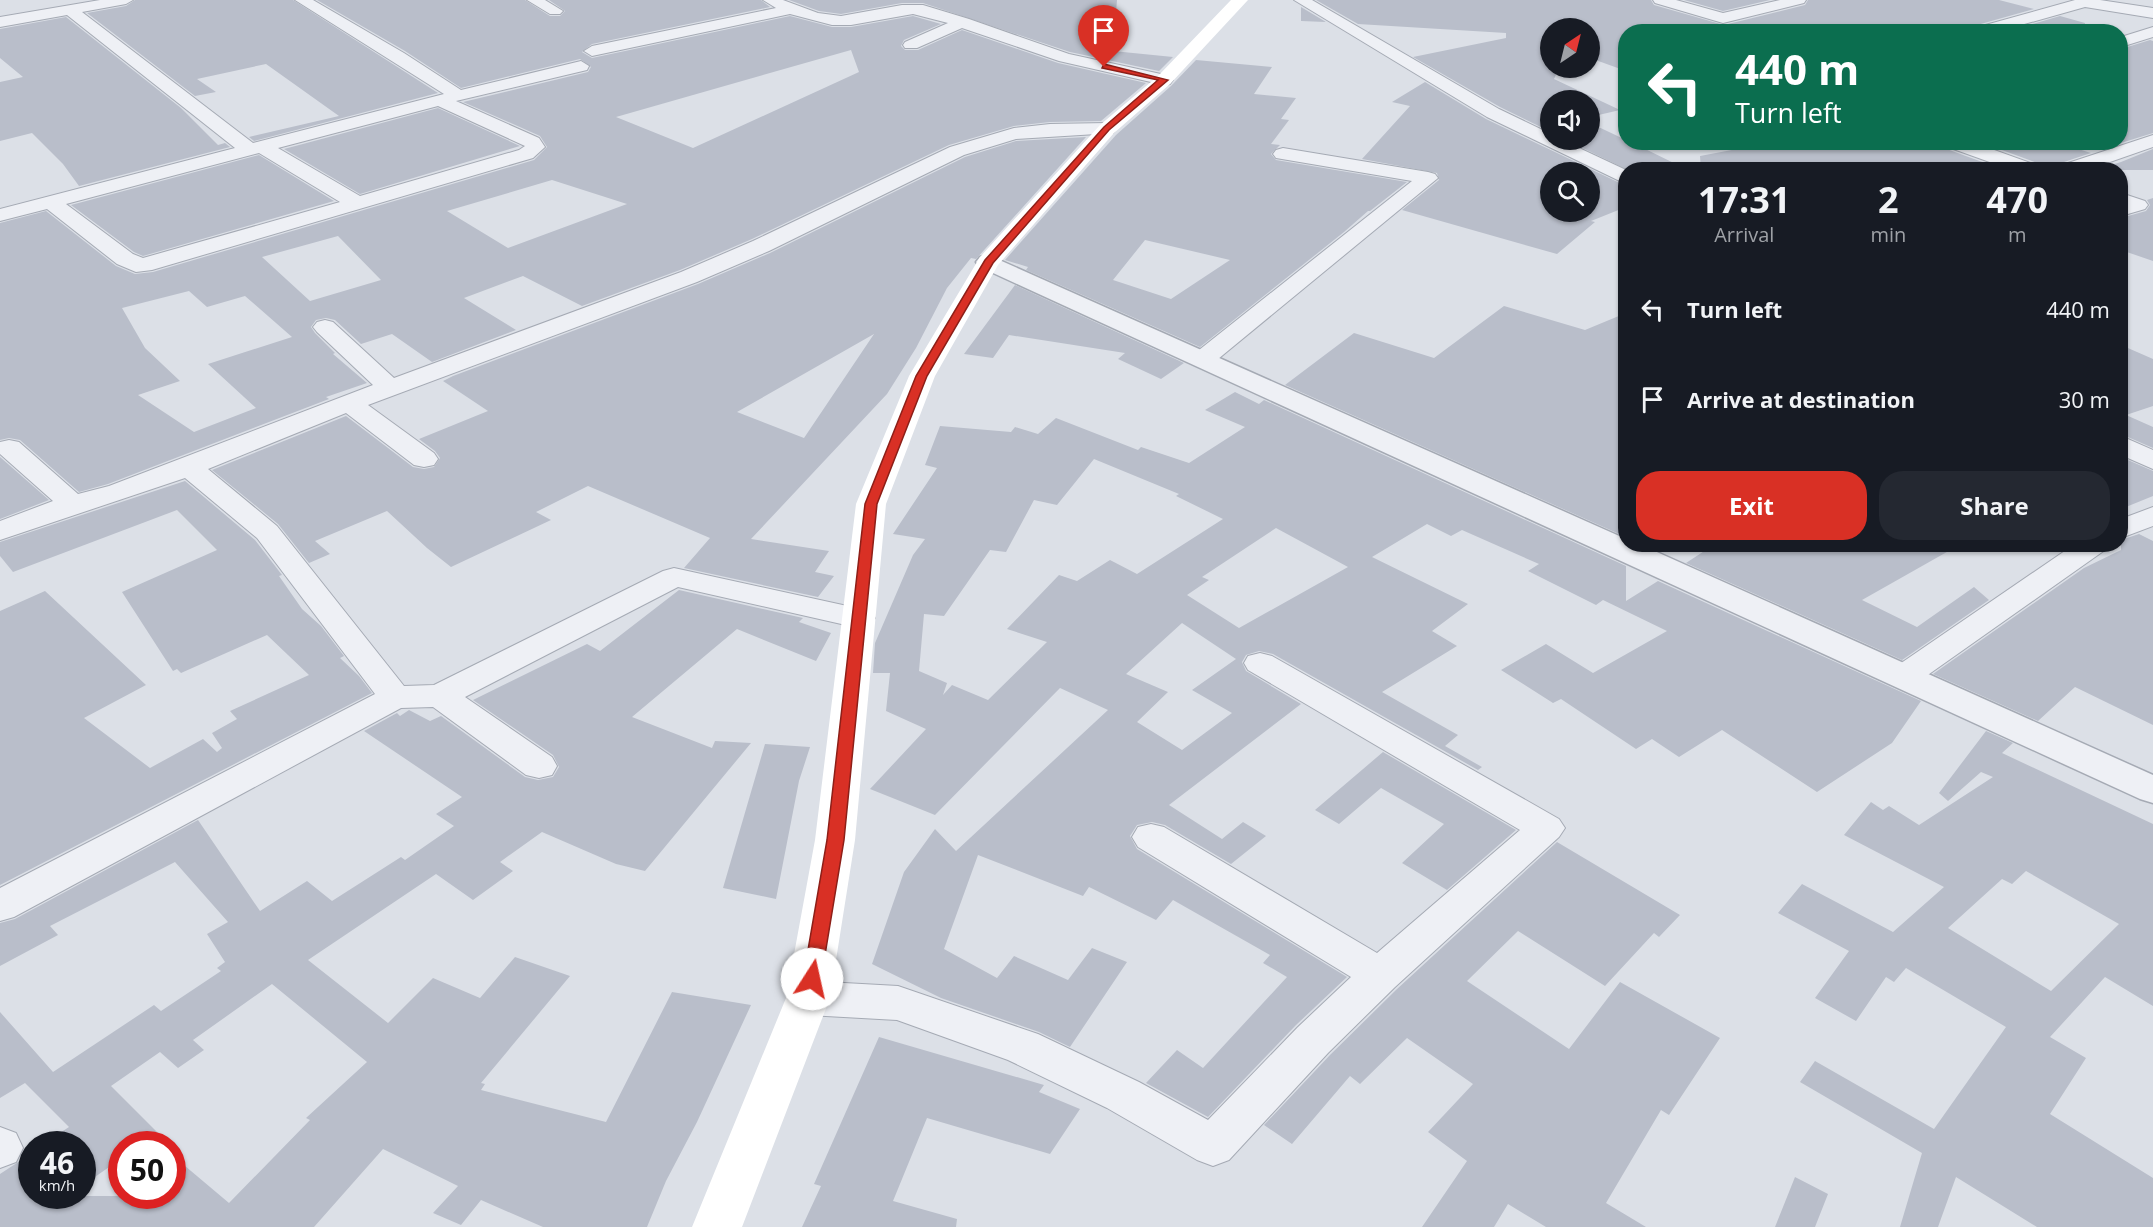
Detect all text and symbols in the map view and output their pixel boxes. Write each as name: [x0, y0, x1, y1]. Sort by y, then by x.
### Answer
pin: [1078, 5, 1129, 67]
icon: arrive: [1087, 14, 1120, 47]
north arrow: [1540, 18, 1600, 78]
map controls: [1540, 18, 1600, 222]
text: 440 m: [1735, 40, 1859, 97]
icon: left: [1636, 48, 1714, 126]
button: sound: [1540, 90, 1600, 150]
text: Turn left: [1735, 94, 1842, 131]
button: search: [1540, 162, 1600, 222]
text: 17:31: [1698, 175, 1791, 224]
text: 2: [1878, 175, 1899, 224]
text: 470: [1986, 175, 2048, 224]
text: Arrival: [1714, 221, 1774, 248]
text: min: [1870, 221, 1906, 248]
text: m: [2008, 221, 2026, 248]
icon: left: [1636, 293, 1669, 326]
text: Turn left: [1687, 294, 1782, 324]
text: 440 m: [2046, 294, 2110, 324]
icon: arrive: [1636, 383, 1669, 416]
text: Arrive at destination: [1687, 384, 1915, 414]
text: 30 m: [2059, 384, 2110, 414]
button: Exit: [1636, 471, 1867, 540]
button: Share: [1879, 471, 2110, 540]
position arrow: [780, 947, 844, 1011]
speed limit sign: 50: [108, 1131, 186, 1209]
text: 46: [40, 1142, 74, 1183]
text: km/h: [39, 1175, 75, 1195]

